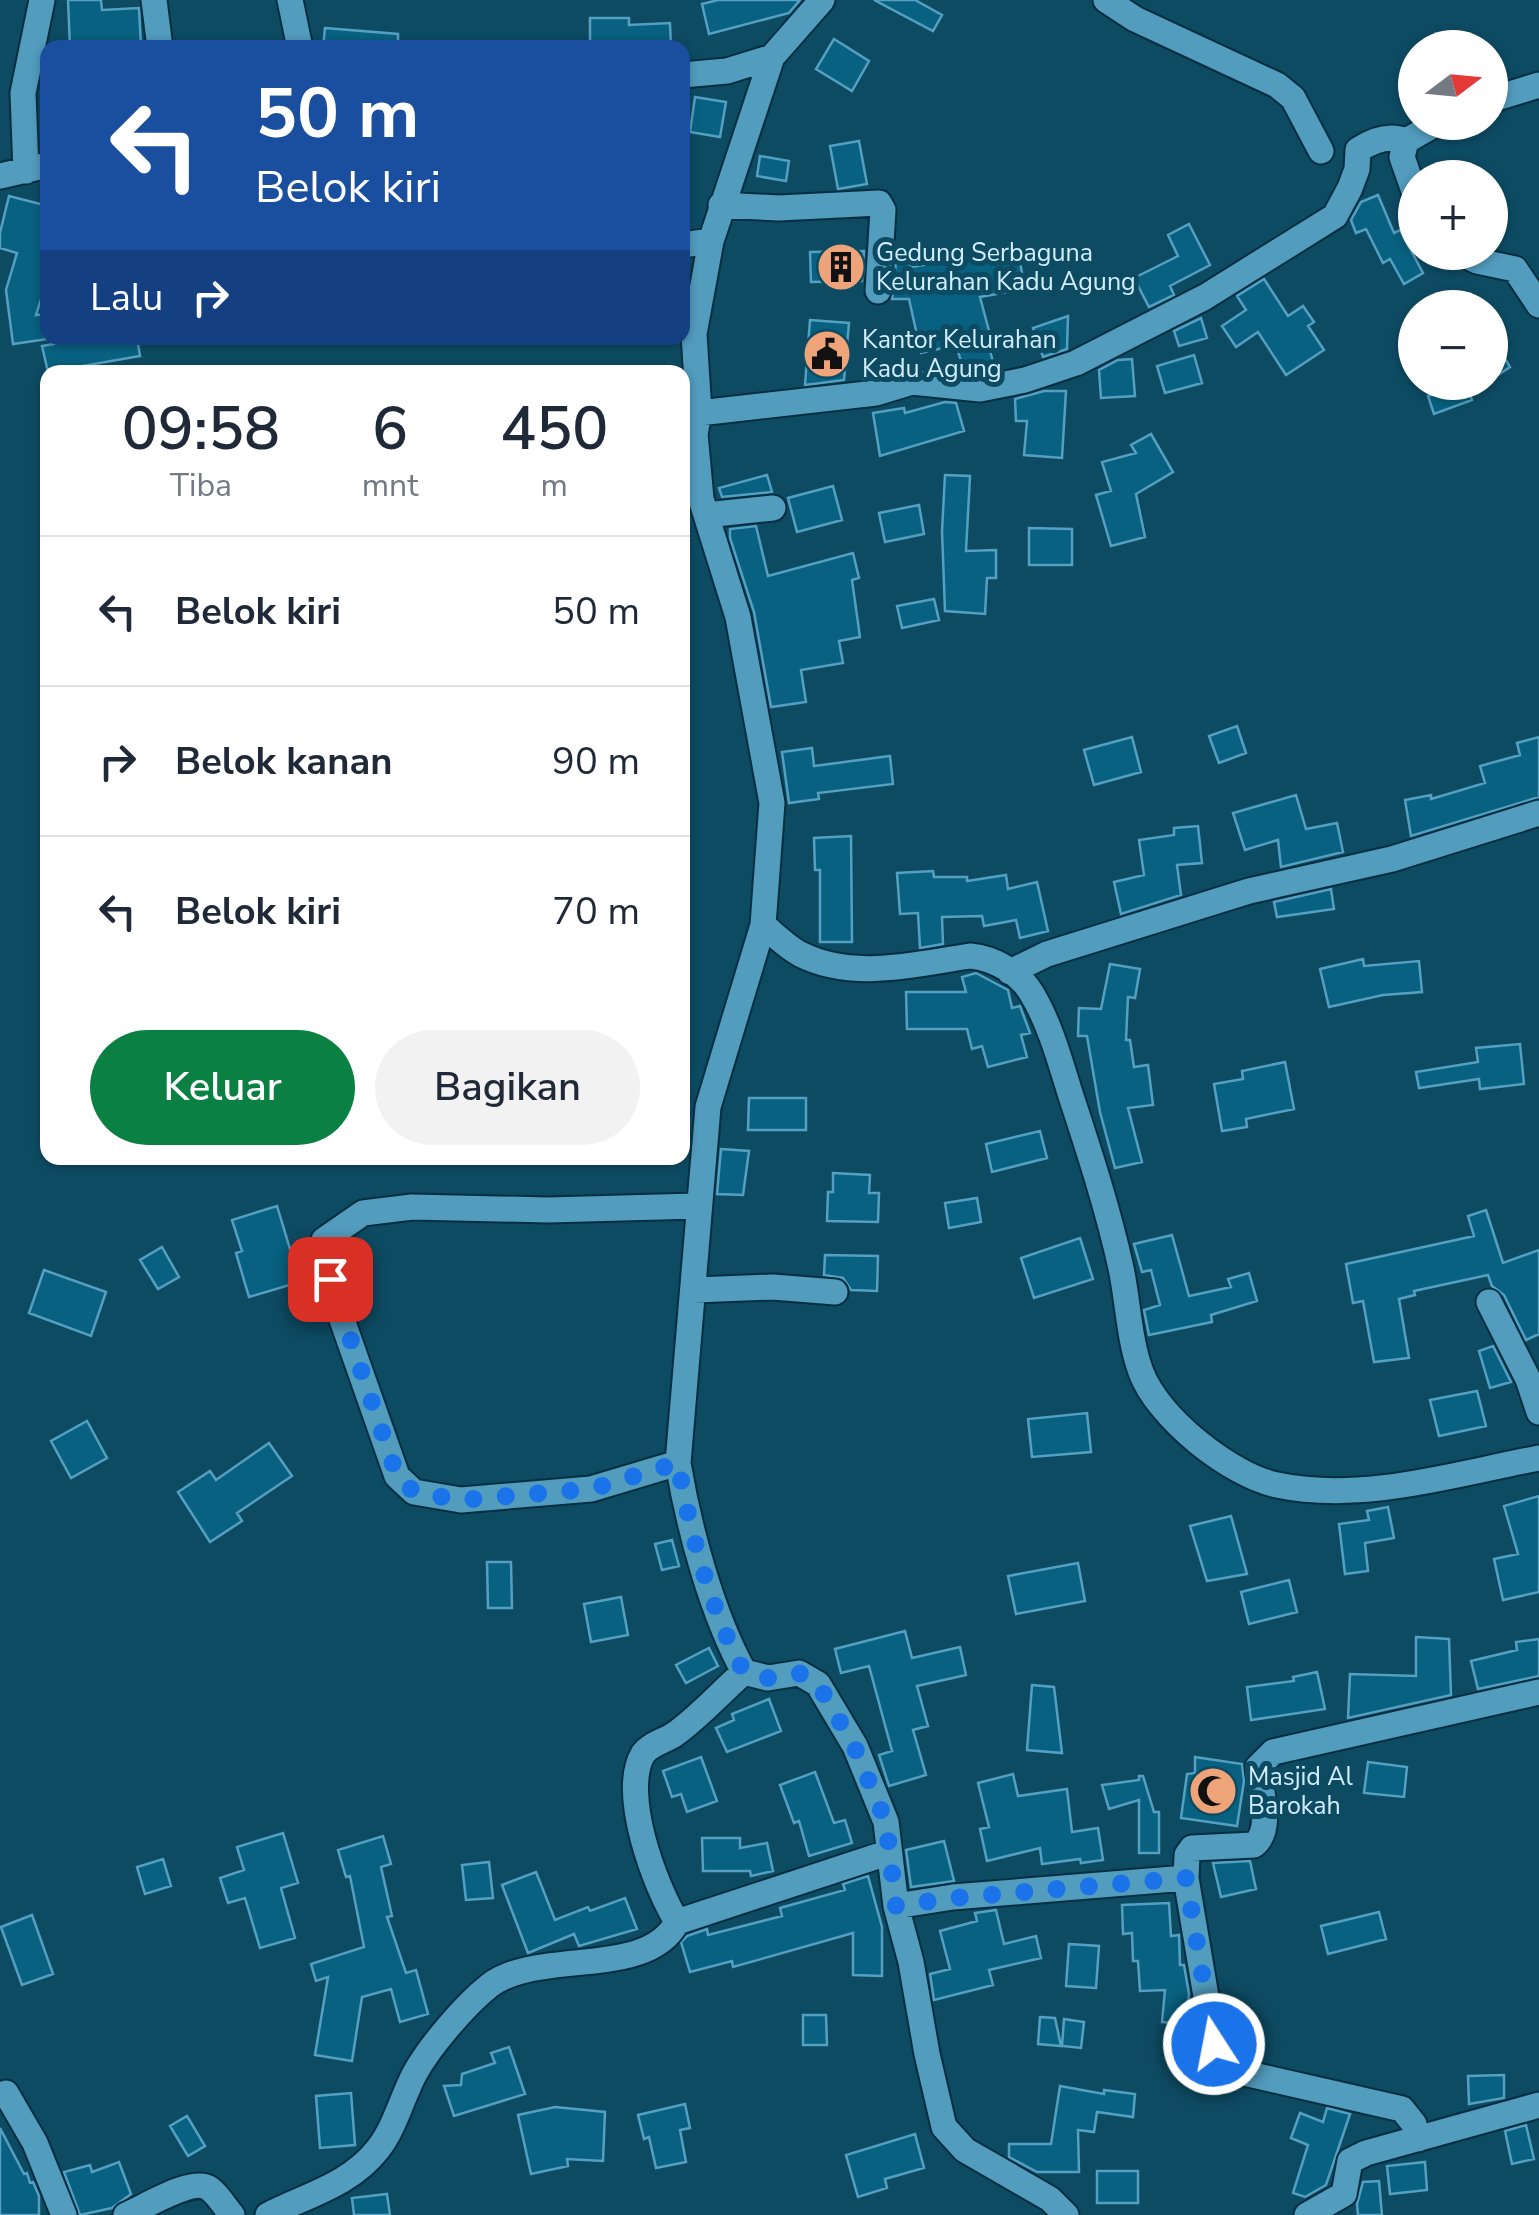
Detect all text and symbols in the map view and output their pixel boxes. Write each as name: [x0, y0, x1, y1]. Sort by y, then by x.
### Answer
north arrow: [1398, 30, 1508, 140]
map controls: [1398, 30, 1508, 400]
text: 50 m: [255, 66, 419, 162]
icon: left: [90, 80, 220, 210]
text: Belok kiri: [255, 157, 441, 218]
button: +: [1398, 160, 1508, 270]
place label: Gedung Serbaguna Kelurahan Kadu Agung: [876, 236, 1136, 299]
building icon: Gedung Serbaguna Kelurahan Kadu Agung: [815, 241, 867, 293]
icon: right: [183, 270, 238, 325]
text: Lalu: [90, 272, 163, 323]
button: −: [1398, 290, 1508, 400]
place label: Kantor Kelurahan Kadu Agung: [862, 323, 1057, 386]
public building icon: Kantor Kelurahan Kadu Agung: [801, 328, 853, 380]
text: 09:58: [122, 388, 280, 470]
text: 6: [372, 388, 408, 470]
text: 450: [500, 388, 608, 470]
text: Tiba: [170, 464, 232, 507]
text: mnt: [362, 464, 418, 507]
text: m: [541, 464, 568, 507]
icon: left: [90, 584, 145, 639]
text: Belok kiri: [175, 586, 341, 637]
text: 50 m: [552, 586, 640, 637]
icon: right: [90, 734, 145, 789]
text: Belok kanan: [175, 736, 392, 787]
text: 90 m: [552, 736, 640, 787]
icon: left: [90, 884, 145, 939]
text: Belok kiri: [175, 886, 341, 937]
text: 70 m: [552, 886, 640, 937]
button: Keluar: [90, 1030, 355, 1145]
button: Bagikan: [375, 1030, 640, 1145]
pin: [288, 1237, 373, 1322]
icon: arrive: [303, 1252, 358, 1307]
place label: Masjid Al Barokah: [1248, 1760, 1354, 1823]
mosque icon: Masjid Al Barokah: [1187, 1765, 1239, 1817]
position arrow: [1162, 1992, 1266, 2096]

